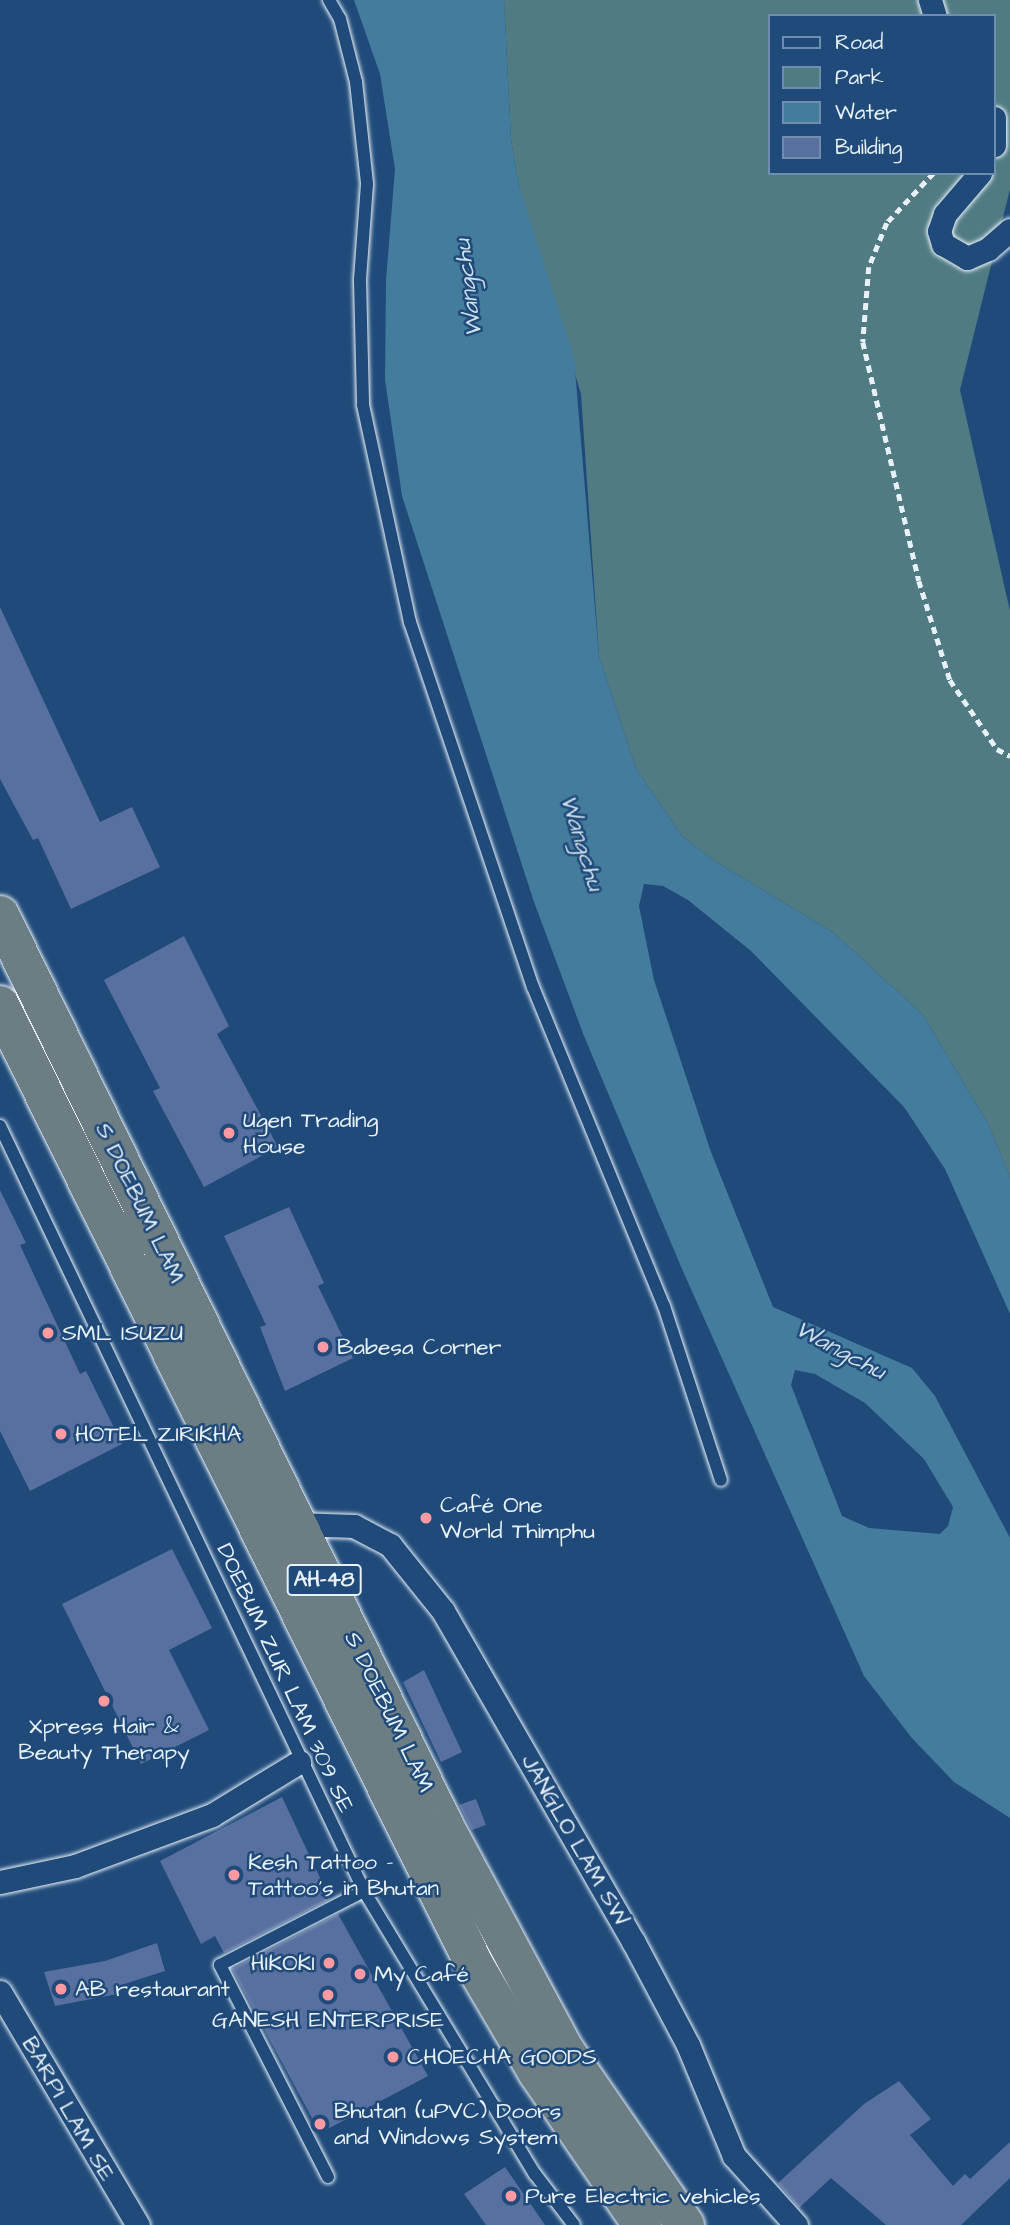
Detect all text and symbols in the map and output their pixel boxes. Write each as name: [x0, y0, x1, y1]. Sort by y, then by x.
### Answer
legend: [768, 14, 996, 175]
text: Road: [835, 28, 883, 57]
text: Park: [835, 63, 884, 92]
text: Water: [835, 98, 897, 127]
text: Building: [835, 133, 902, 162]
water label: Wangchu: [449, 237, 489, 339]
water label: Wangchu: [553, 792, 609, 894]
place label: Ugen Trading House: [243, 1106, 378, 1160]
street label: S DOEBUM LAM: [89, 1118, 191, 1288]
marker: Ugen Trading House: [221, 1125, 237, 1141]
water label: Wangchu: [790, 1315, 890, 1387]
place label: SML ISUZU: [62, 1319, 183, 1347]
marker: SML ISUZU: [40, 1325, 56, 1341]
place label: Babesa Corner: [337, 1333, 501, 1361]
marker: Babesa Corner: [315, 1339, 331, 1355]
place label: HOTEL ZIRIKHA: [75, 1420, 241, 1448]
marker: HOTEL ZIRIKHA: [53, 1426, 69, 1442]
place label: Café One World Thimphu: [440, 1491, 595, 1545]
marker: Café One World Thimphu: [418, 1510, 434, 1526]
street label: DOEBUM ZUR LAM 309 SE: [210, 1539, 360, 1817]
road number: AH-48: [286, 1562, 362, 1598]
street label: S DOEBUM LAM: [338, 1627, 440, 1797]
marker: Xpress Hair & Beauty Therapy: [96, 1693, 112, 1709]
place label: Xpress Hair & Beauty Therapy: [18, 1712, 190, 1766]
street label: JANGLO LAM SW: [515, 1749, 635, 1931]
place label: Kesh Tattoo - Tattoo's in Bhutan: [248, 1848, 439, 1902]
marker: Kesh Tattoo - Tattoo's in Bhutan: [226, 1867, 242, 1883]
place label: HIKOKI: [251, 1949, 315, 1977]
marker: HIKOKI: [321, 1955, 337, 1971]
place label: My Café: [374, 1960, 469, 1988]
marker: My Café: [352, 1966, 368, 1982]
place label: AB restaurant: [75, 1975, 230, 2003]
marker: AB restaurant: [53, 1981, 69, 1997]
marker: GANESH ENTERPRISE: [320, 1987, 336, 2003]
place label: GANESH ENTERPRISE: [212, 2006, 444, 2034]
street label: BARPI LAM SE: [16, 2032, 120, 2186]
place label: CHOECHA GOODS: [407, 2043, 597, 2071]
marker: CHOECHA GOODS: [385, 2049, 401, 2065]
place label: Bhutan (uPVC) Doors and Windows System: [334, 2097, 561, 2151]
marker: Bhutan (uPVC) Doors and Windows System: [312, 2116, 328, 2132]
place label: Pure Electric vehicles: [525, 2182, 761, 2210]
marker: Pure Electric vehicles: [503, 2188, 519, 2204]

